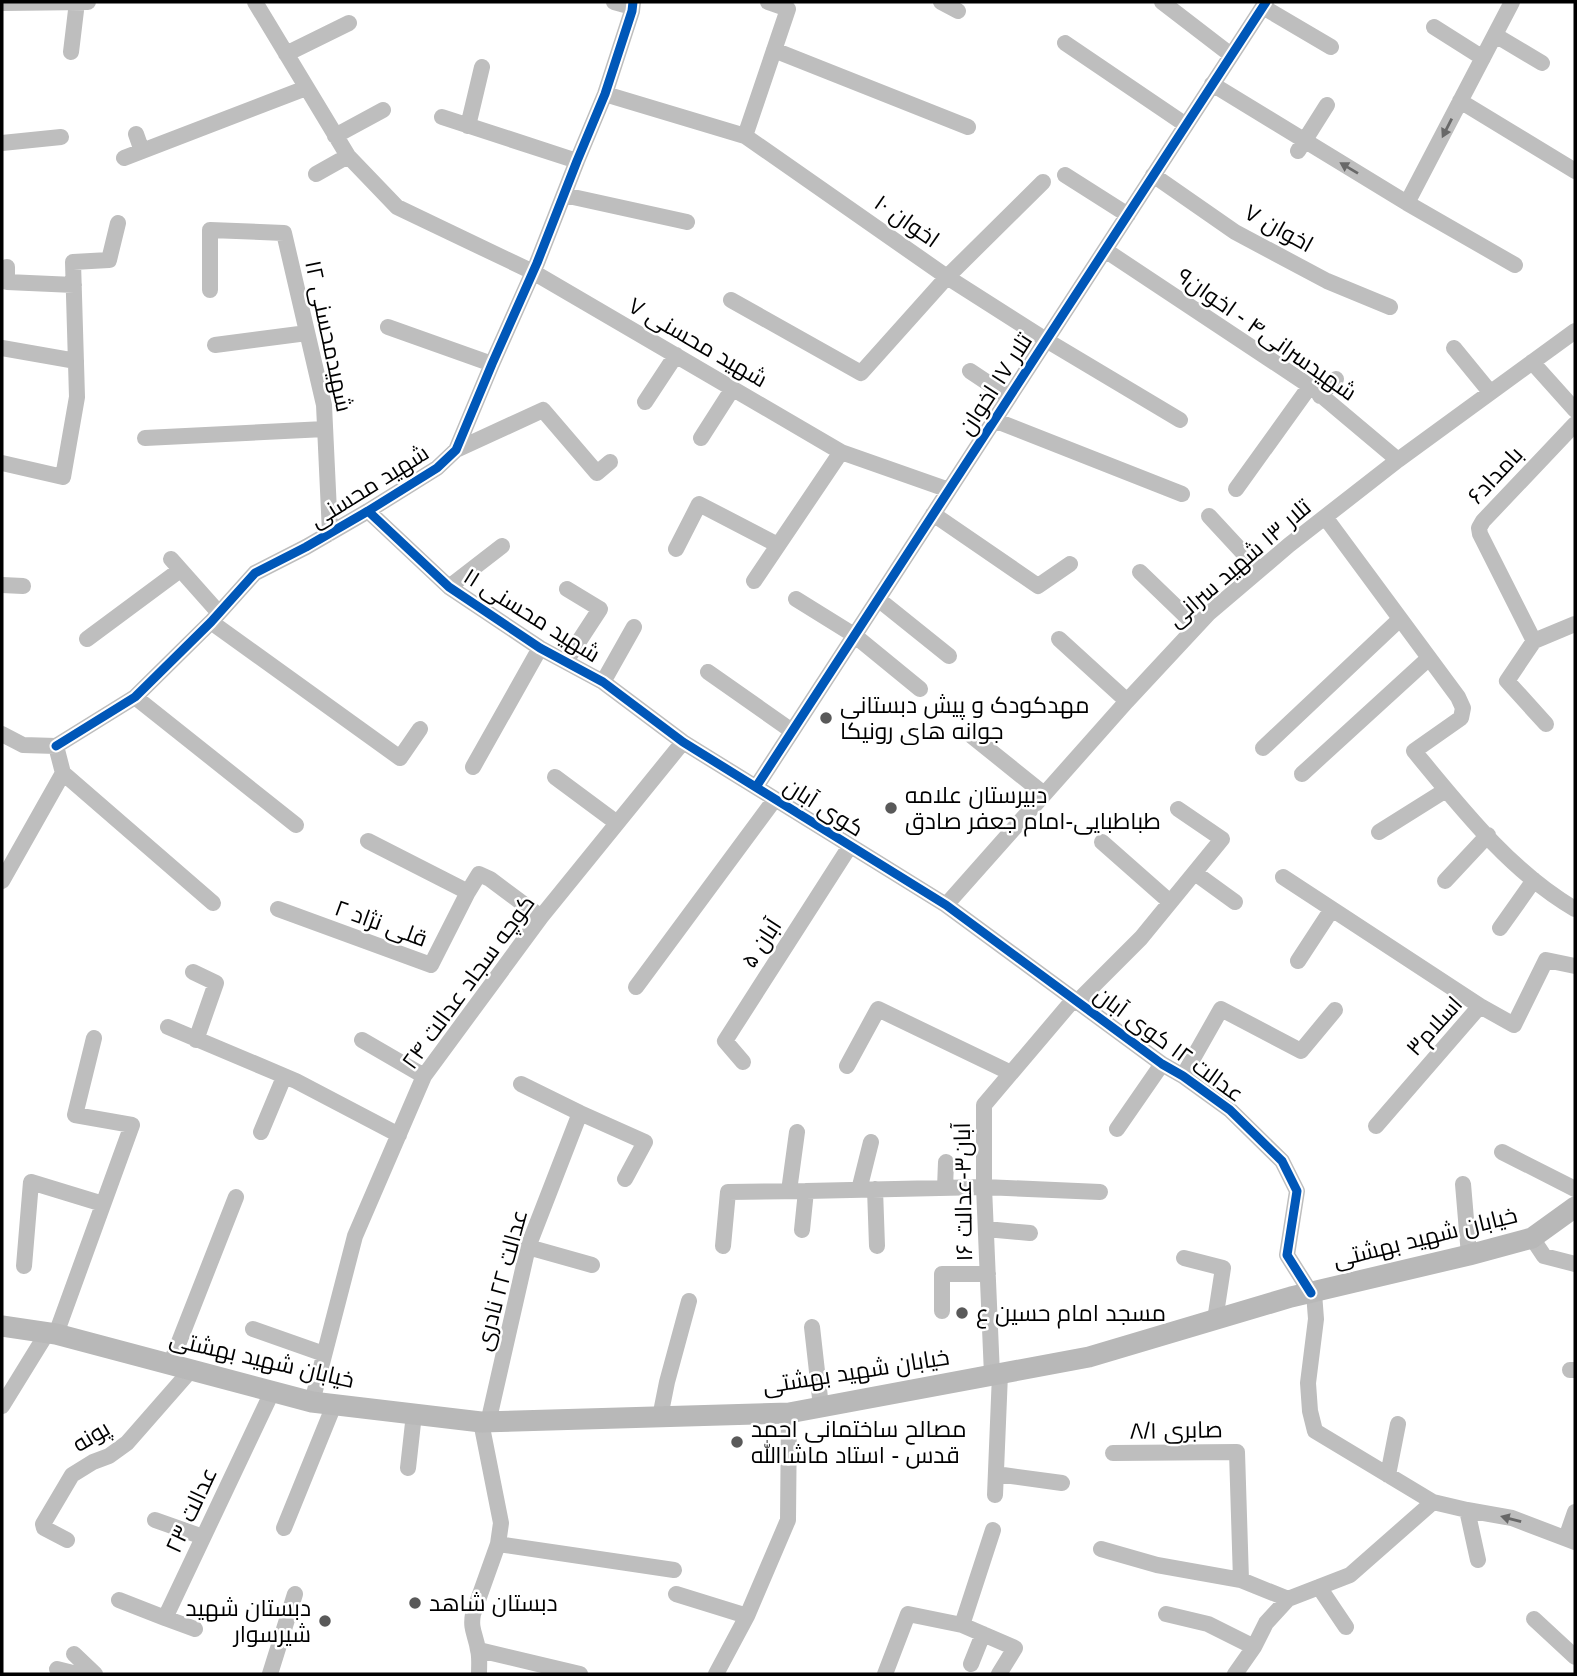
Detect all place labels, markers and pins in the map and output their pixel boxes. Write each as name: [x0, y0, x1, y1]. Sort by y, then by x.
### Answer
place label: مهدکودک و پیش دبستانی جوانه های رونیکا: [840, 692, 1089, 745]
marker: مهدکودک و پیش دبستانی جوانه های رونیکا: [818, 710, 834, 726]
place label: دبیرستان علامه طباطبایی-امام جعفر صادق: [905, 782, 1161, 837]
marker: دبیرستان علامه طباطبایی-امام جعفر صادق: [883, 800, 899, 816]
place label: مسجد امام حسین ع: [976, 1300, 1166, 1329]
marker: مسجد امام حسین ع: [954, 1305, 970, 1321]
place label: مصالح ساختمانی احمد قدس - استاد ماشاالله: [751, 1416, 967, 1469]
marker: مصالح ساختمانی احمد قدس - استاد ماشاالله: [729, 1434, 745, 1450]
place label: دبستان شاهد: [429, 1590, 558, 1617]
place label: دبستان شهید شیرسوار: [185, 1595, 311, 1647]
marker: دبستان شاهد: [407, 1595, 423, 1611]
marker: دبستان شهید شیرسوار: [317, 1613, 333, 1629]

